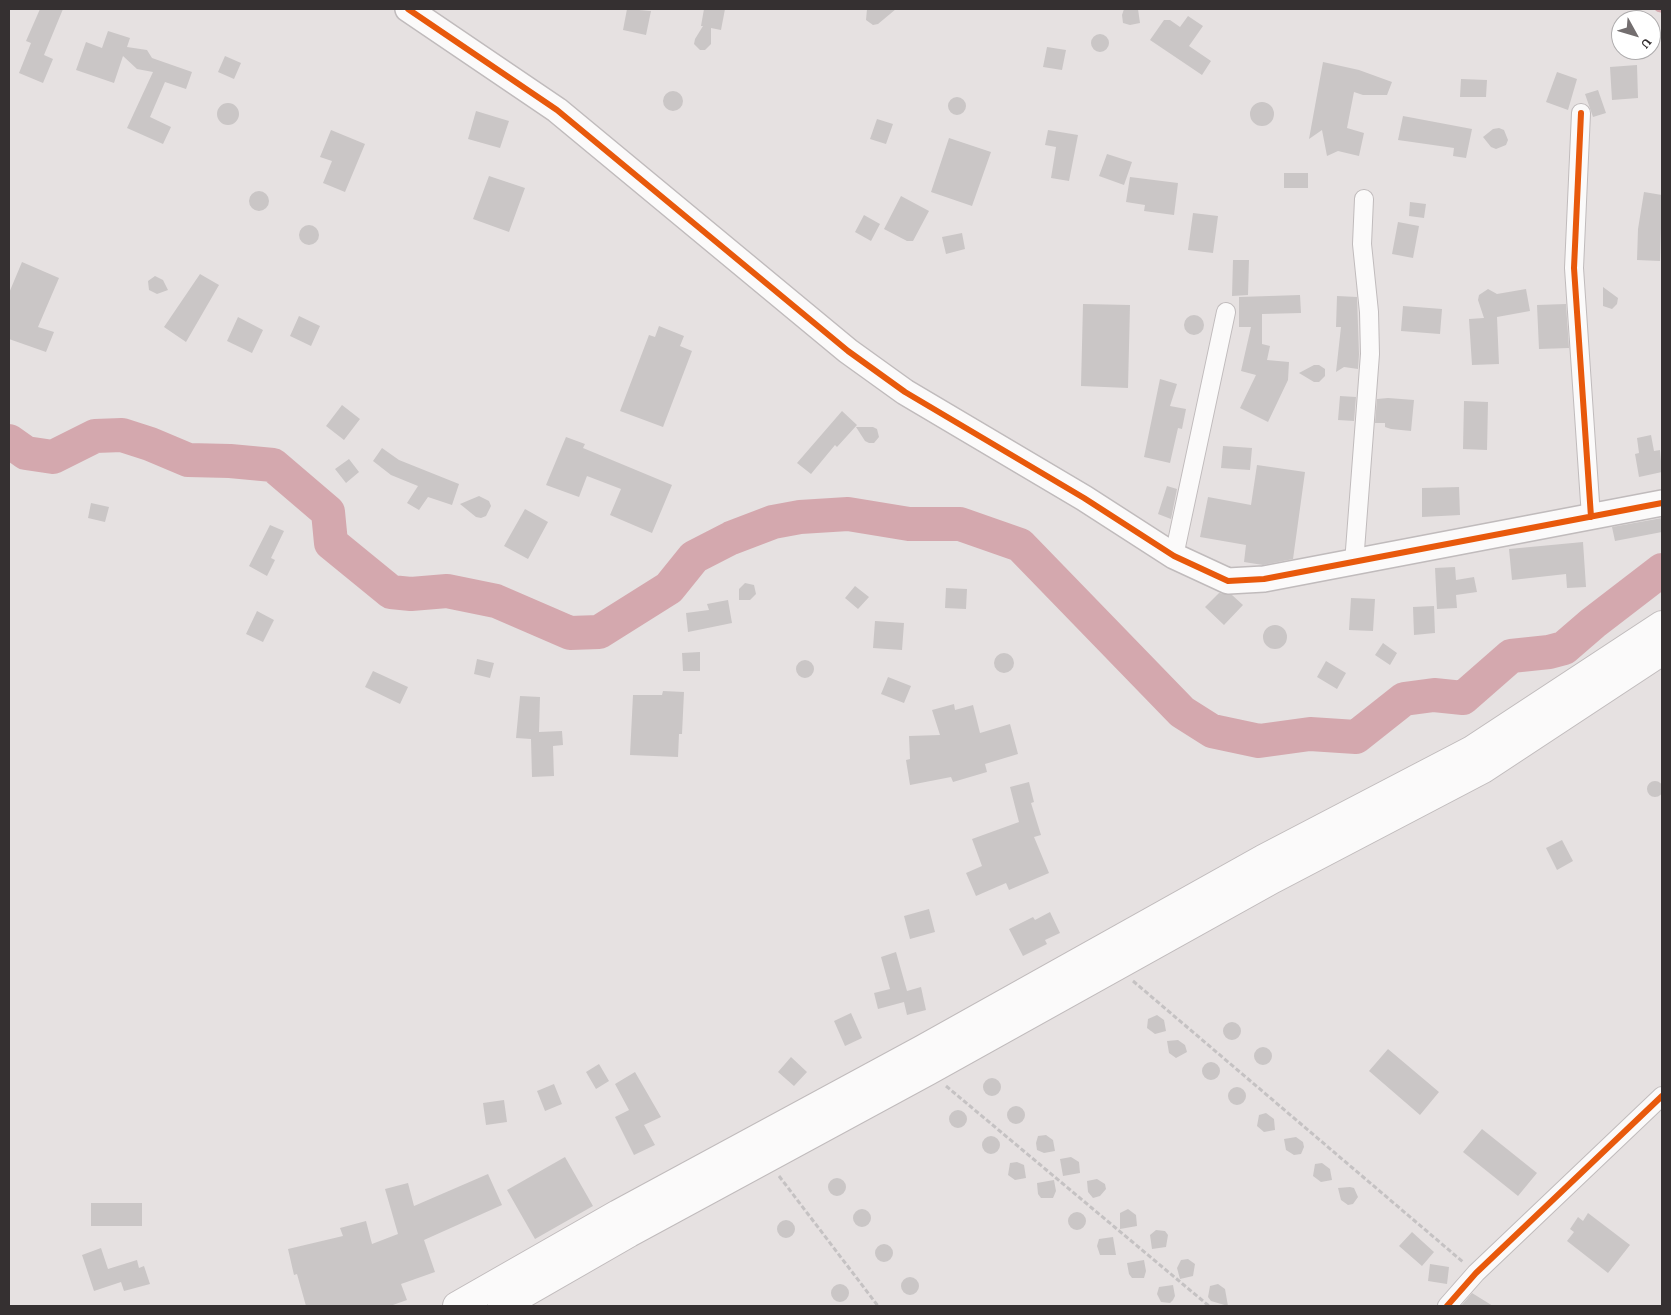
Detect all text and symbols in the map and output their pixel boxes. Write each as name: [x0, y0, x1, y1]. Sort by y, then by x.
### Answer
north arrow: [1611, 10, 1661, 60]
text: U: [1638, 35, 1656, 53]

